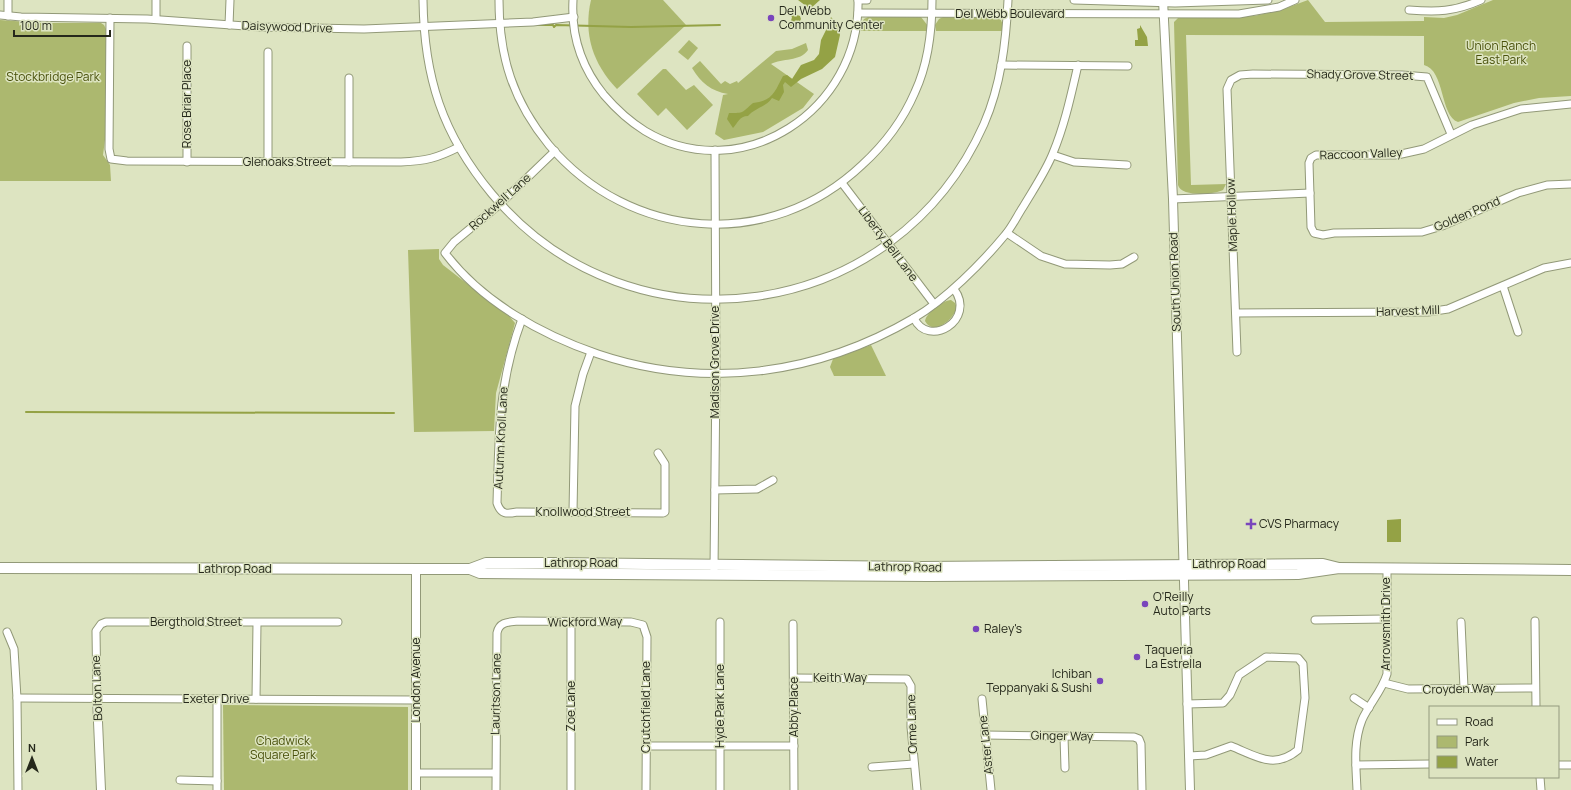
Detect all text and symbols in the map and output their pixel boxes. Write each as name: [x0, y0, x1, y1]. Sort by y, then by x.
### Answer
place label: Del Webb Community Center: [779, 2, 885, 33]
street label: Del Webb Boulevard: [955, 5, 1065, 22]
scale bar: [14, 12, 110, 38]
marker: Del Webb Community Center: [766, 13, 776, 23]
street label: Daisywood Drive: [241, 16, 333, 37]
text: 100 m: [20, 17, 52, 34]
park label: Union Ranch East Park: [1466, 37, 1536, 68]
street label: Rose Briar Place: [178, 60, 195, 148]
street label: Shady Grove Street: [1306, 65, 1414, 84]
park label: Stockbridge Park: [6, 68, 101, 85]
street label: Raccoon Valley: [1319, 144, 1403, 163]
street label: Glenoaks Street: [243, 153, 332, 170]
street label: Rockwell Lane: [465, 169, 534, 234]
street label: Maple Hollow: [1222, 178, 1241, 252]
street label: Golden Pond: [1431, 192, 1503, 235]
street label: Liberty Bell Lane: [855, 203, 922, 285]
street label: South Union Road: [1164, 232, 1185, 332]
street label: Harvest Mill: [1376, 301, 1440, 320]
street label: Madison Grove Drive: [706, 306, 723, 418]
street label: Autumn Knoll Lane: [489, 386, 512, 490]
street label: Knollwood Street: [536, 503, 631, 520]
place label: CVS Pharmacy: [1259, 515, 1340, 532]
marker: CVS Pharmacy: [1246, 519, 1256, 529]
street label: Lathrop Road: [544, 554, 618, 571]
street label: Lathrop Road: [1192, 555, 1266, 572]
street label: Lathrop Road: [868, 557, 942, 576]
street label: Lathrop Road: [198, 560, 272, 577]
street label: Arrowsmith Drive: [1377, 577, 1394, 671]
place label: O'Reilly Auto Parts: [1153, 588, 1211, 619]
marker: O'Reilly Auto Parts: [1140, 599, 1150, 609]
street label: Wickford Way: [548, 612, 623, 631]
street label: Bergthold Street: [150, 613, 242, 630]
place label: Raley's: [984, 620, 1022, 637]
marker: Raley's: [971, 624, 981, 634]
street label: London Avenue: [407, 637, 424, 723]
place label: Taqueria La Estrella: [1145, 641, 1202, 672]
marker: Taqueria La Estrella: [1132, 652, 1142, 662]
street label: Lauritson Lane: [486, 653, 505, 735]
street label: Bolton Lane: [87, 655, 106, 721]
street label: Crutchfield Lane: [637, 661, 654, 753]
street label: Hyde Park Lane: [711, 664, 728, 748]
place label: Ichiban Teppanyaki & Sushi: [986, 665, 1092, 696]
street label: Keith Way: [813, 669, 868, 686]
marker: Ichiban Teppanyaki & Sushi: [1095, 676, 1105, 686]
street label: Abby Place: [785, 677, 802, 737]
street label: Croyden Way: [1423, 679, 1496, 698]
street label: Zoe Lane: [562, 681, 579, 731]
street label: Exeter Drive: [183, 690, 249, 707]
street label: Orme Lane: [902, 694, 921, 754]
legend: [1429, 706, 1559, 778]
text: Road: [1465, 713, 1493, 730]
street label: Aster Lane: [974, 715, 997, 775]
street label: Ginger Way: [1031, 726, 1094, 745]
park label: Chadwick Square Park: [250, 732, 317, 763]
text: Park: [1465, 733, 1490, 750]
north arrow: [12, 738, 52, 778]
text: N: [28, 740, 36, 755]
text: Water: [1465, 753, 1499, 770]

